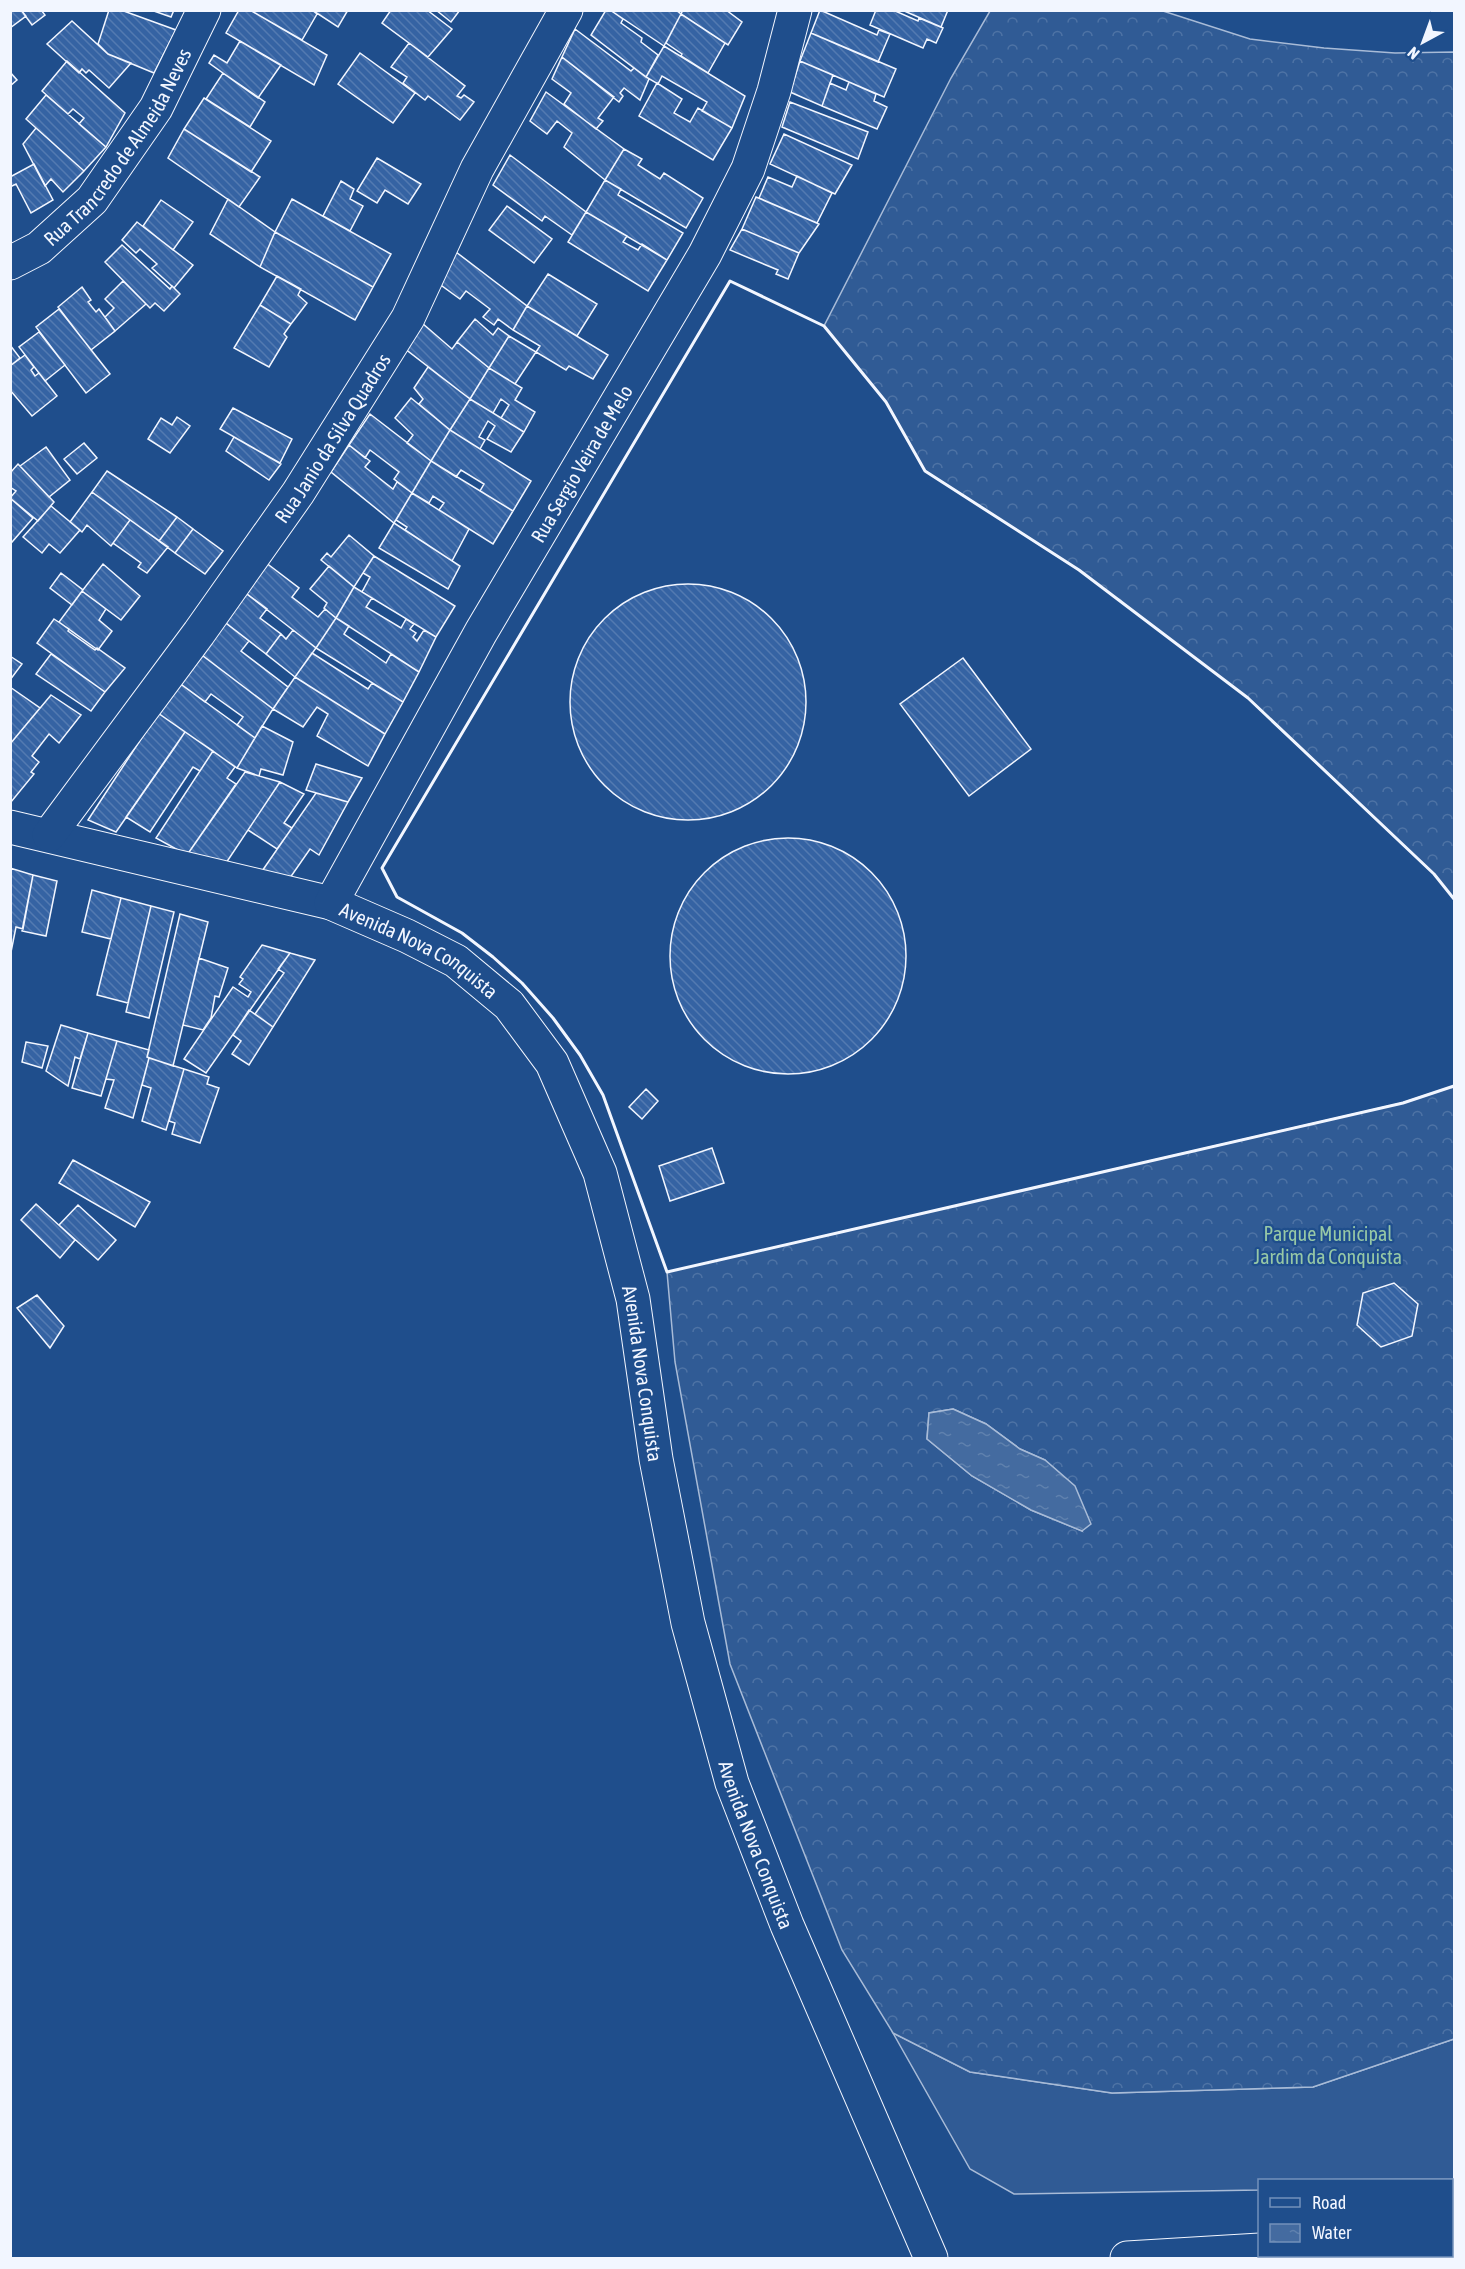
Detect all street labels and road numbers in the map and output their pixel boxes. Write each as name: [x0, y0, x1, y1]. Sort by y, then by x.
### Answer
street label: Rua Trancredo de Almeida Neves: [39, 44, 195, 250]
street label: Rua Janio da Silva Quadros: [269, 349, 395, 527]
street label: Rua Sergio Veira de Melo: [526, 380, 637, 546]
street label: Avenida Nova Conquista: [337, 897, 503, 1003]
street label: Avenida Nova Conquista: [618, 1282, 668, 1463]
street label: Avenida Nova Conquista: [715, 1758, 799, 1932]

